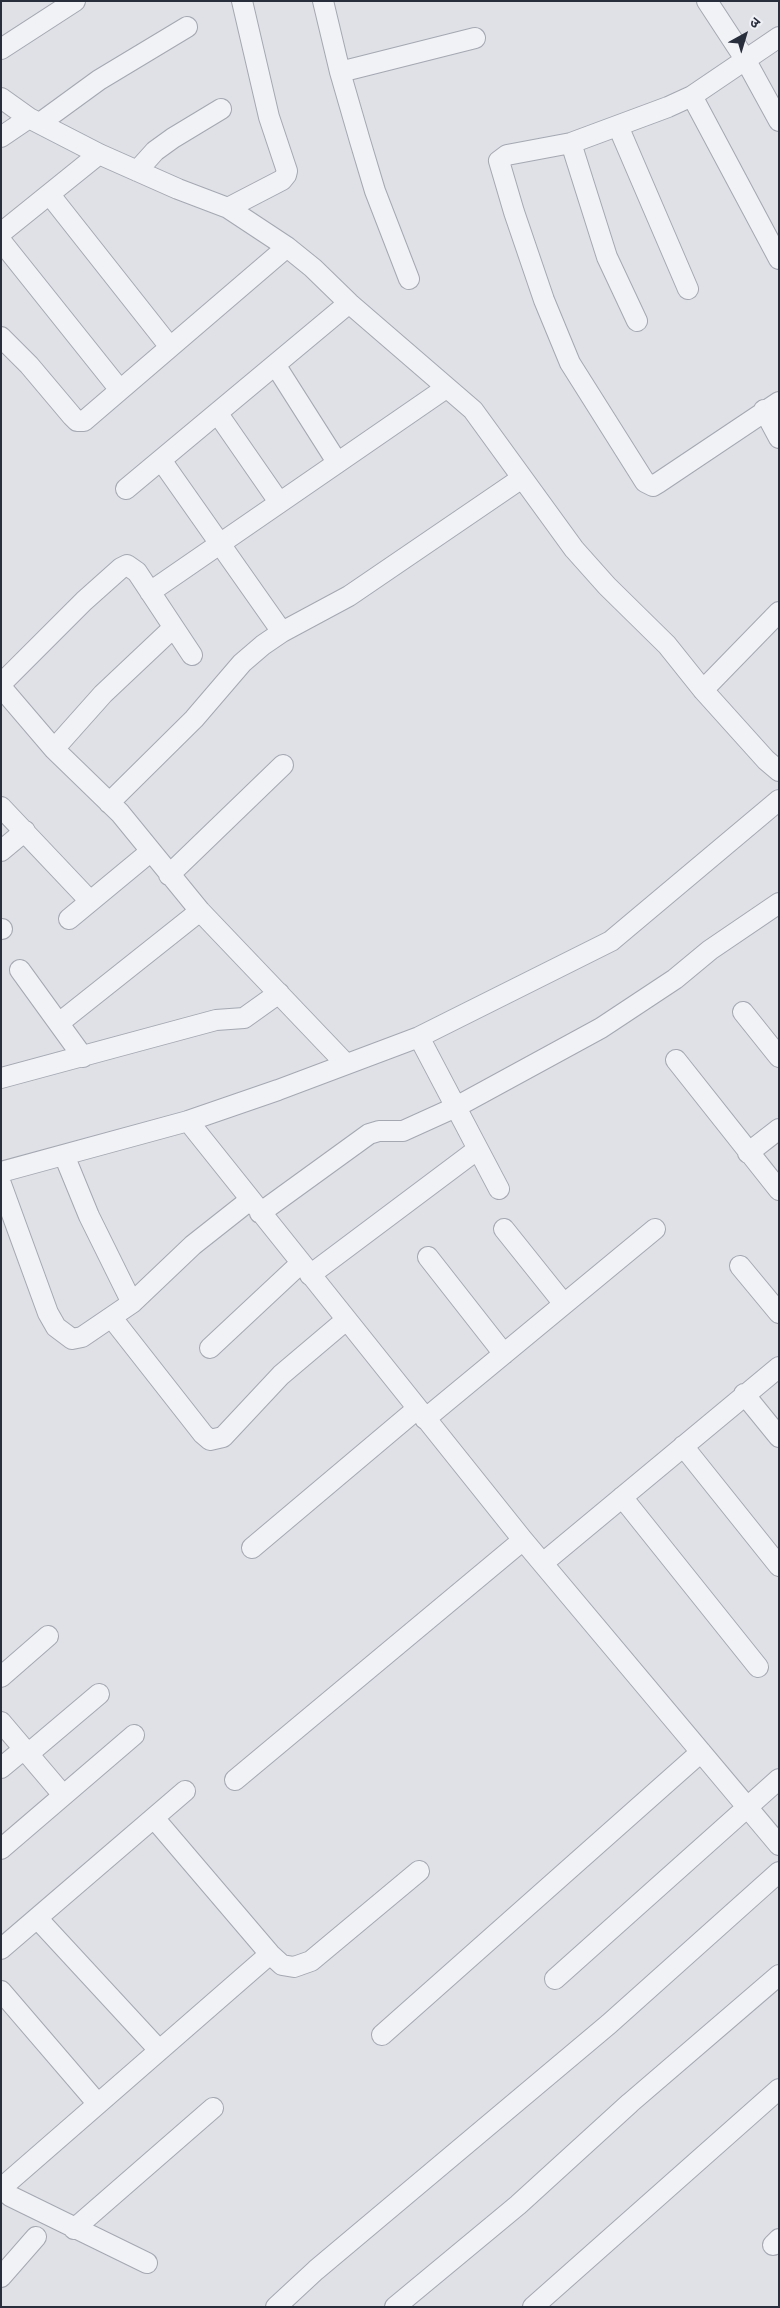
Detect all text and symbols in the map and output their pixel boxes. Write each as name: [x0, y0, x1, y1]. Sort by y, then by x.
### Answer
north arrow: [720, 10, 770, 60]
text: उ: [746, 14, 763, 32]

